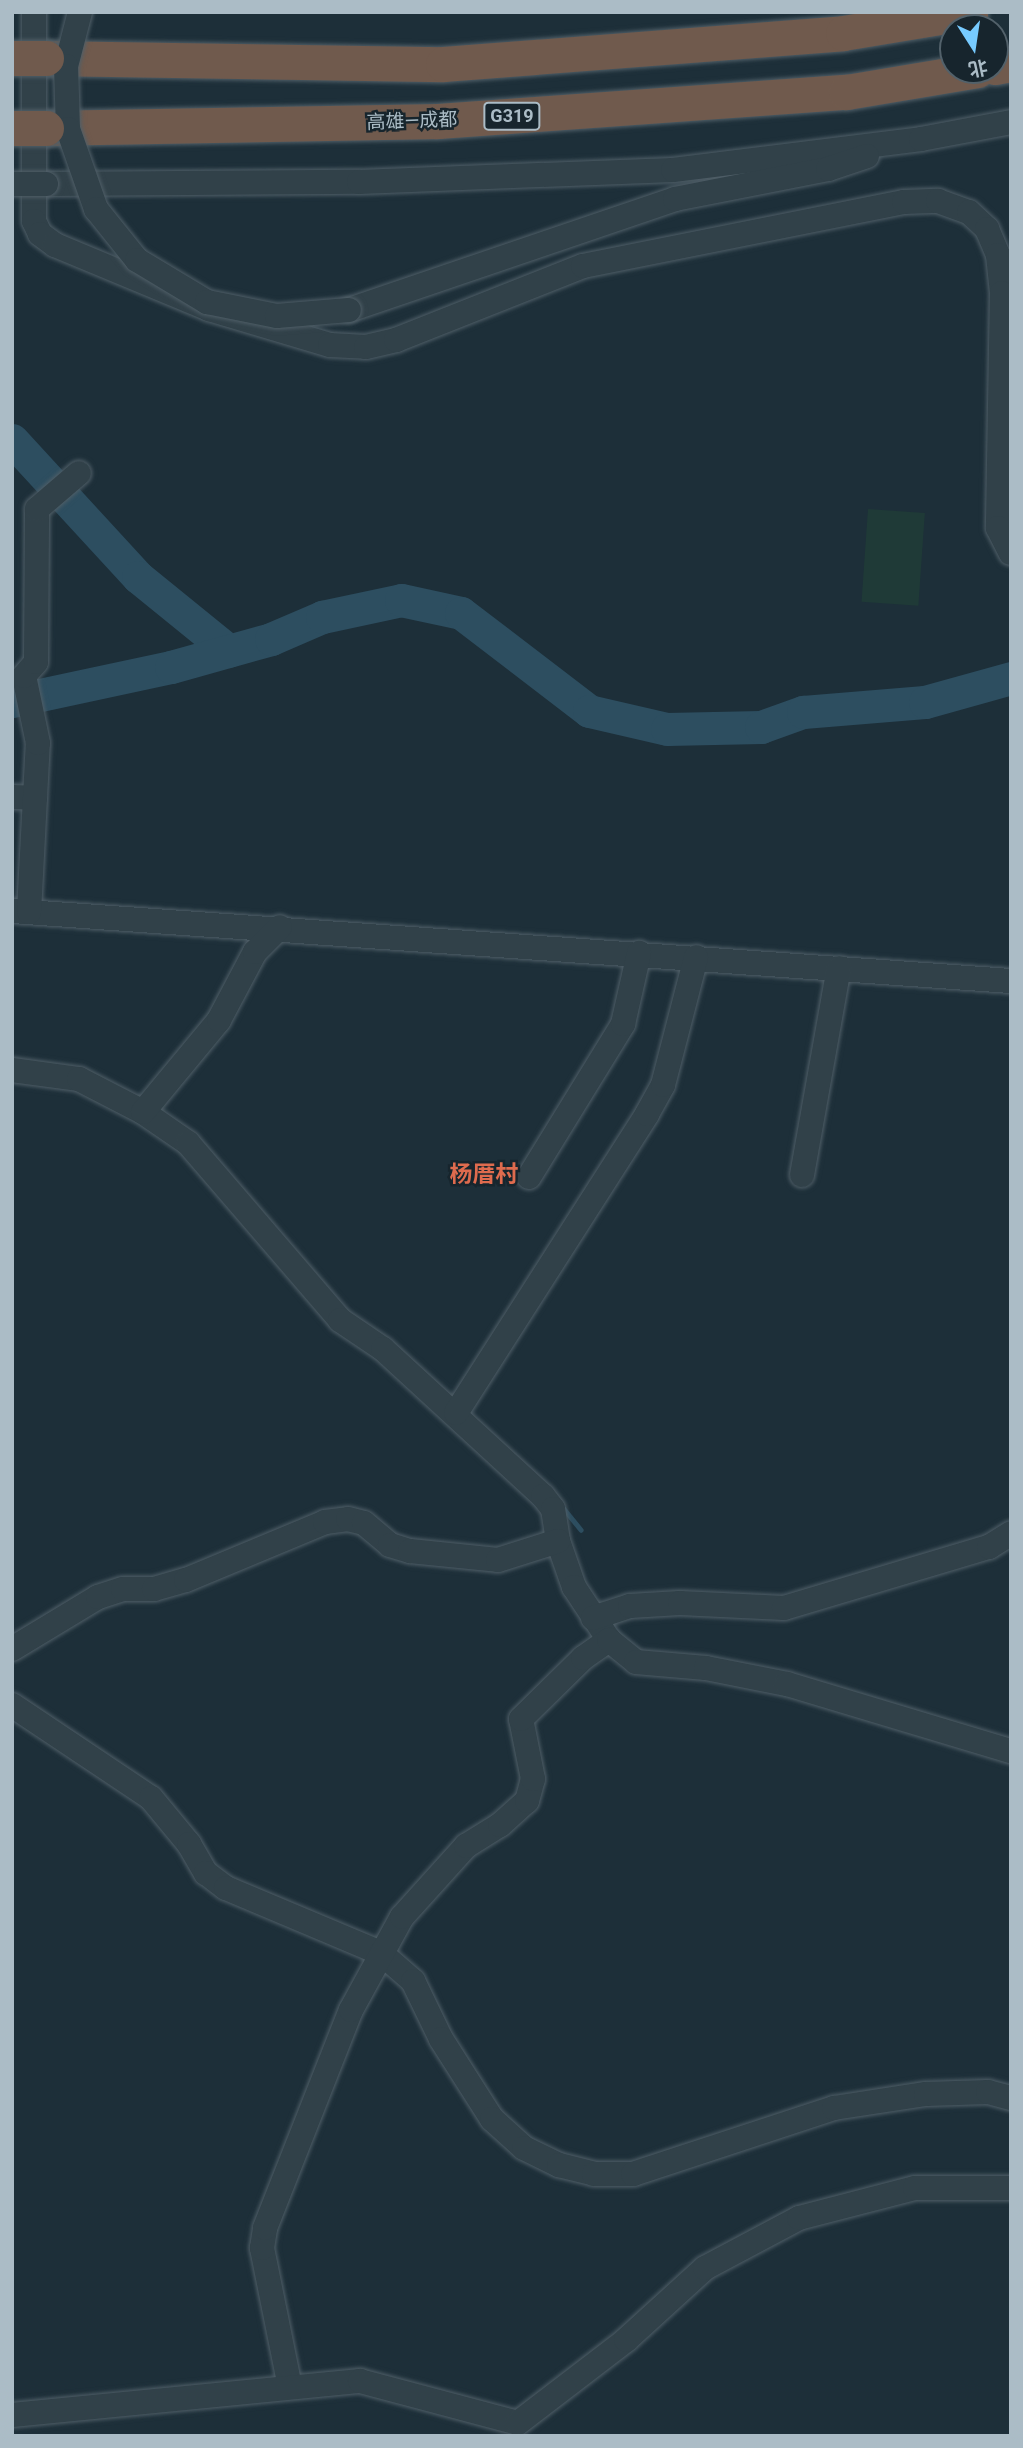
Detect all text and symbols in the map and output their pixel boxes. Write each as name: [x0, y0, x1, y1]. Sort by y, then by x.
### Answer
north arrow: [939, 14, 1009, 84]
text: 北: [966, 55, 990, 81]
road number: G319: [482, 102, 542, 131]
street label: 高雄—成都: [366, 108, 458, 134]
district label: 杨厝村: [450, 1161, 518, 1189]

